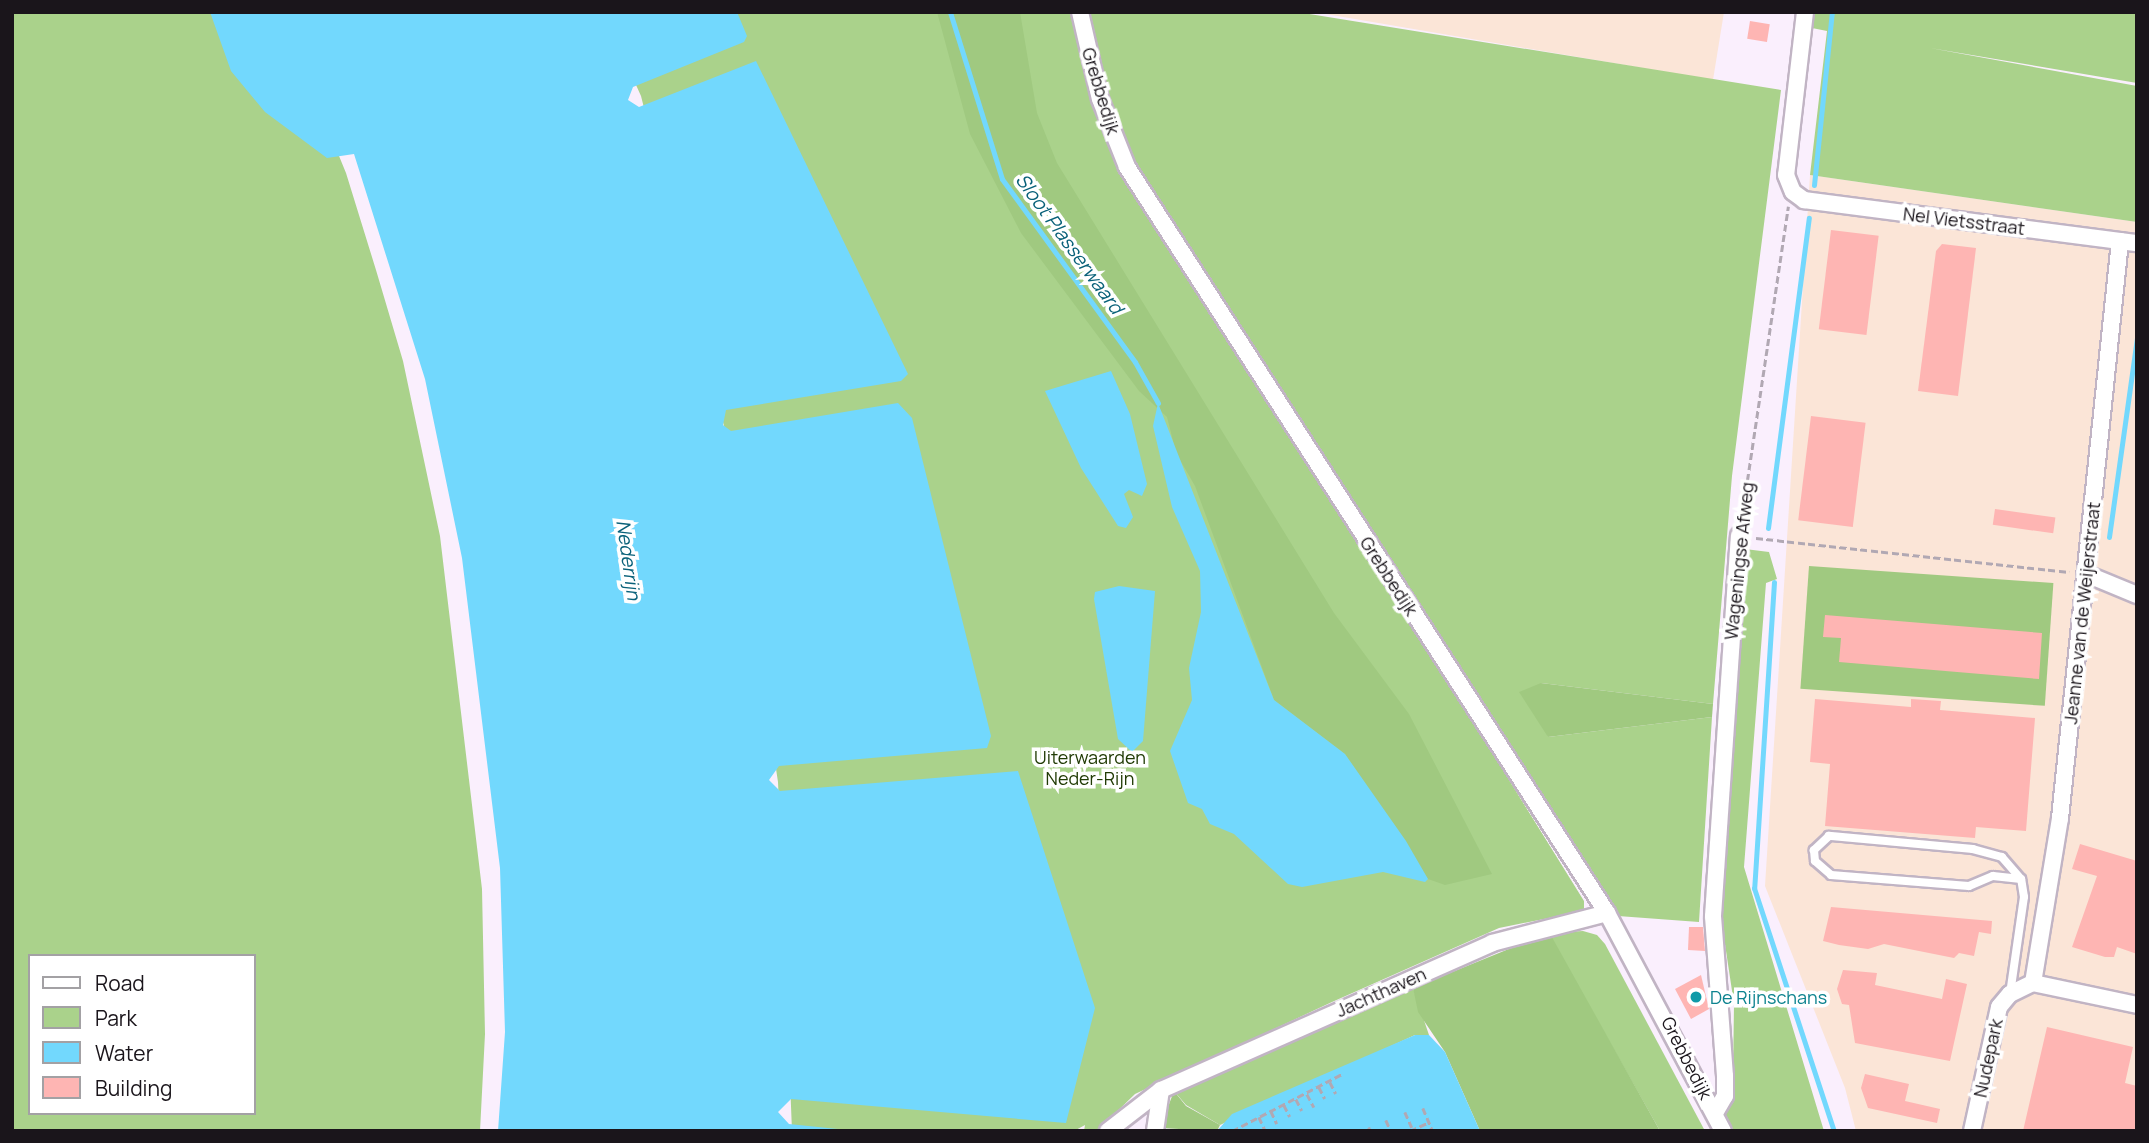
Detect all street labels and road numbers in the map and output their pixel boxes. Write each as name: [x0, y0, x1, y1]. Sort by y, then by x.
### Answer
street label: Grebbedijk: [1078, 45, 1124, 137]
street label: Nel Vietsstraat: [1902, 203, 2026, 239]
street label: Wageningse Afweg: [1720, 481, 1758, 641]
street label: Jeanne van de Weijerstraat: [2060, 501, 2104, 725]
street label: Grebbedijk: [1356, 533, 1422, 619]
street label: Jachthaven: [1333, 963, 1429, 1021]
street label: Grebbedijk: [1657, 1013, 1717, 1103]
street label: Nudepark: [1969, 1017, 2007, 1099]

